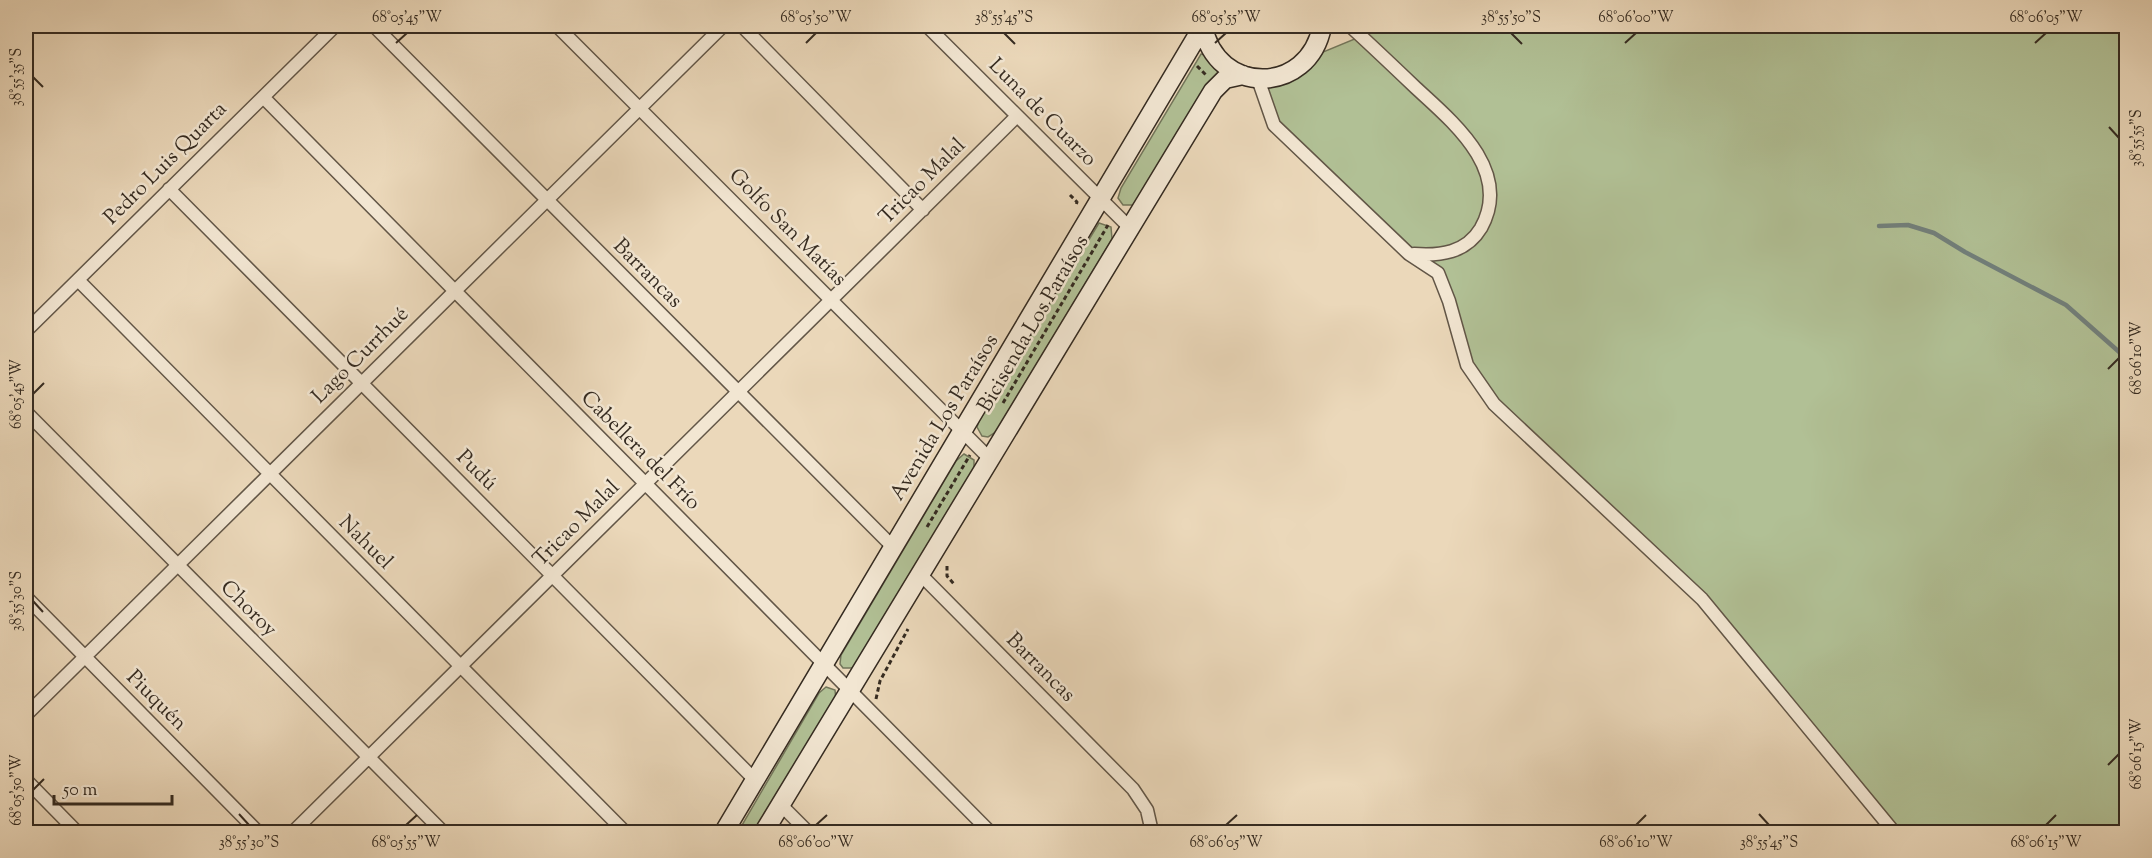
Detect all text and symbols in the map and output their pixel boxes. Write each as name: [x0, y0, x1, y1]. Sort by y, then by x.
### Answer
text: 68°05'45"W: [372, 8, 442, 29]
text: 68°05'50"W: [780, 8, 852, 29]
text: 38°55'45"S: [975, 8, 1033, 29]
text: 68°05'55"W: [1191, 8, 1261, 29]
text: 38°55'50"S: [1481, 8, 1541, 29]
text: 68°06'00"W: [1598, 8, 1674, 29]
text: 68°06'05"W: [2009, 8, 2083, 29]
text: 38°55'35"S: [7, 48, 28, 106]
street label: Luna de Cuarzo: [981, 52, 1103, 174]
street label: Pedro Luis Quarta: [98, 95, 235, 232]
text: 38°55'55"S: [2127, 109, 2148, 167]
street label: Tricao Malal: [873, 132, 973, 232]
street label: Golfo San Matías: [721, 162, 853, 294]
street label: Bicisenda Los Paraísos: [971, 230, 1097, 418]
street label: Barrancas: [605, 232, 689, 316]
street label: Lago Currhué: [306, 301, 416, 411]
text: 68°06'10"W: [2127, 321, 2148, 395]
street label: Avenida Los Paraísos: [883, 329, 1007, 507]
text: 68°05'45"W: [7, 359, 28, 429]
street label: Cabellera del Frío: [573, 384, 707, 518]
street label: Pudú: [449, 444, 503, 498]
street label: Tricao Malal: [527, 474, 627, 574]
street label: Nahuel: [331, 509, 399, 577]
text: 38°55'30"S: [7, 571, 28, 631]
street label: Choroy: [213, 574, 284, 645]
street label: Barrancas: [998, 626, 1082, 710]
street label: Piuquén: [119, 664, 193, 738]
text: 68°06'15"W: [2127, 718, 2148, 790]
text: 68°05'50"W: [7, 754, 28, 826]
scale bar: [54, 768, 172, 806]
text: 50 m: [62, 778, 98, 804]
text: 38°55'30"S: [219, 833, 279, 854]
text: 68°05'55"W: [371, 833, 441, 854]
text: 68°06'00"W: [778, 833, 854, 854]
text: 68°06'05"W: [1189, 833, 1263, 854]
text: 68°06'10"W: [1599, 833, 1673, 854]
text: 38°55'45"S: [1740, 833, 1798, 854]
text: 68°06'15"W: [2010, 833, 2082, 854]

